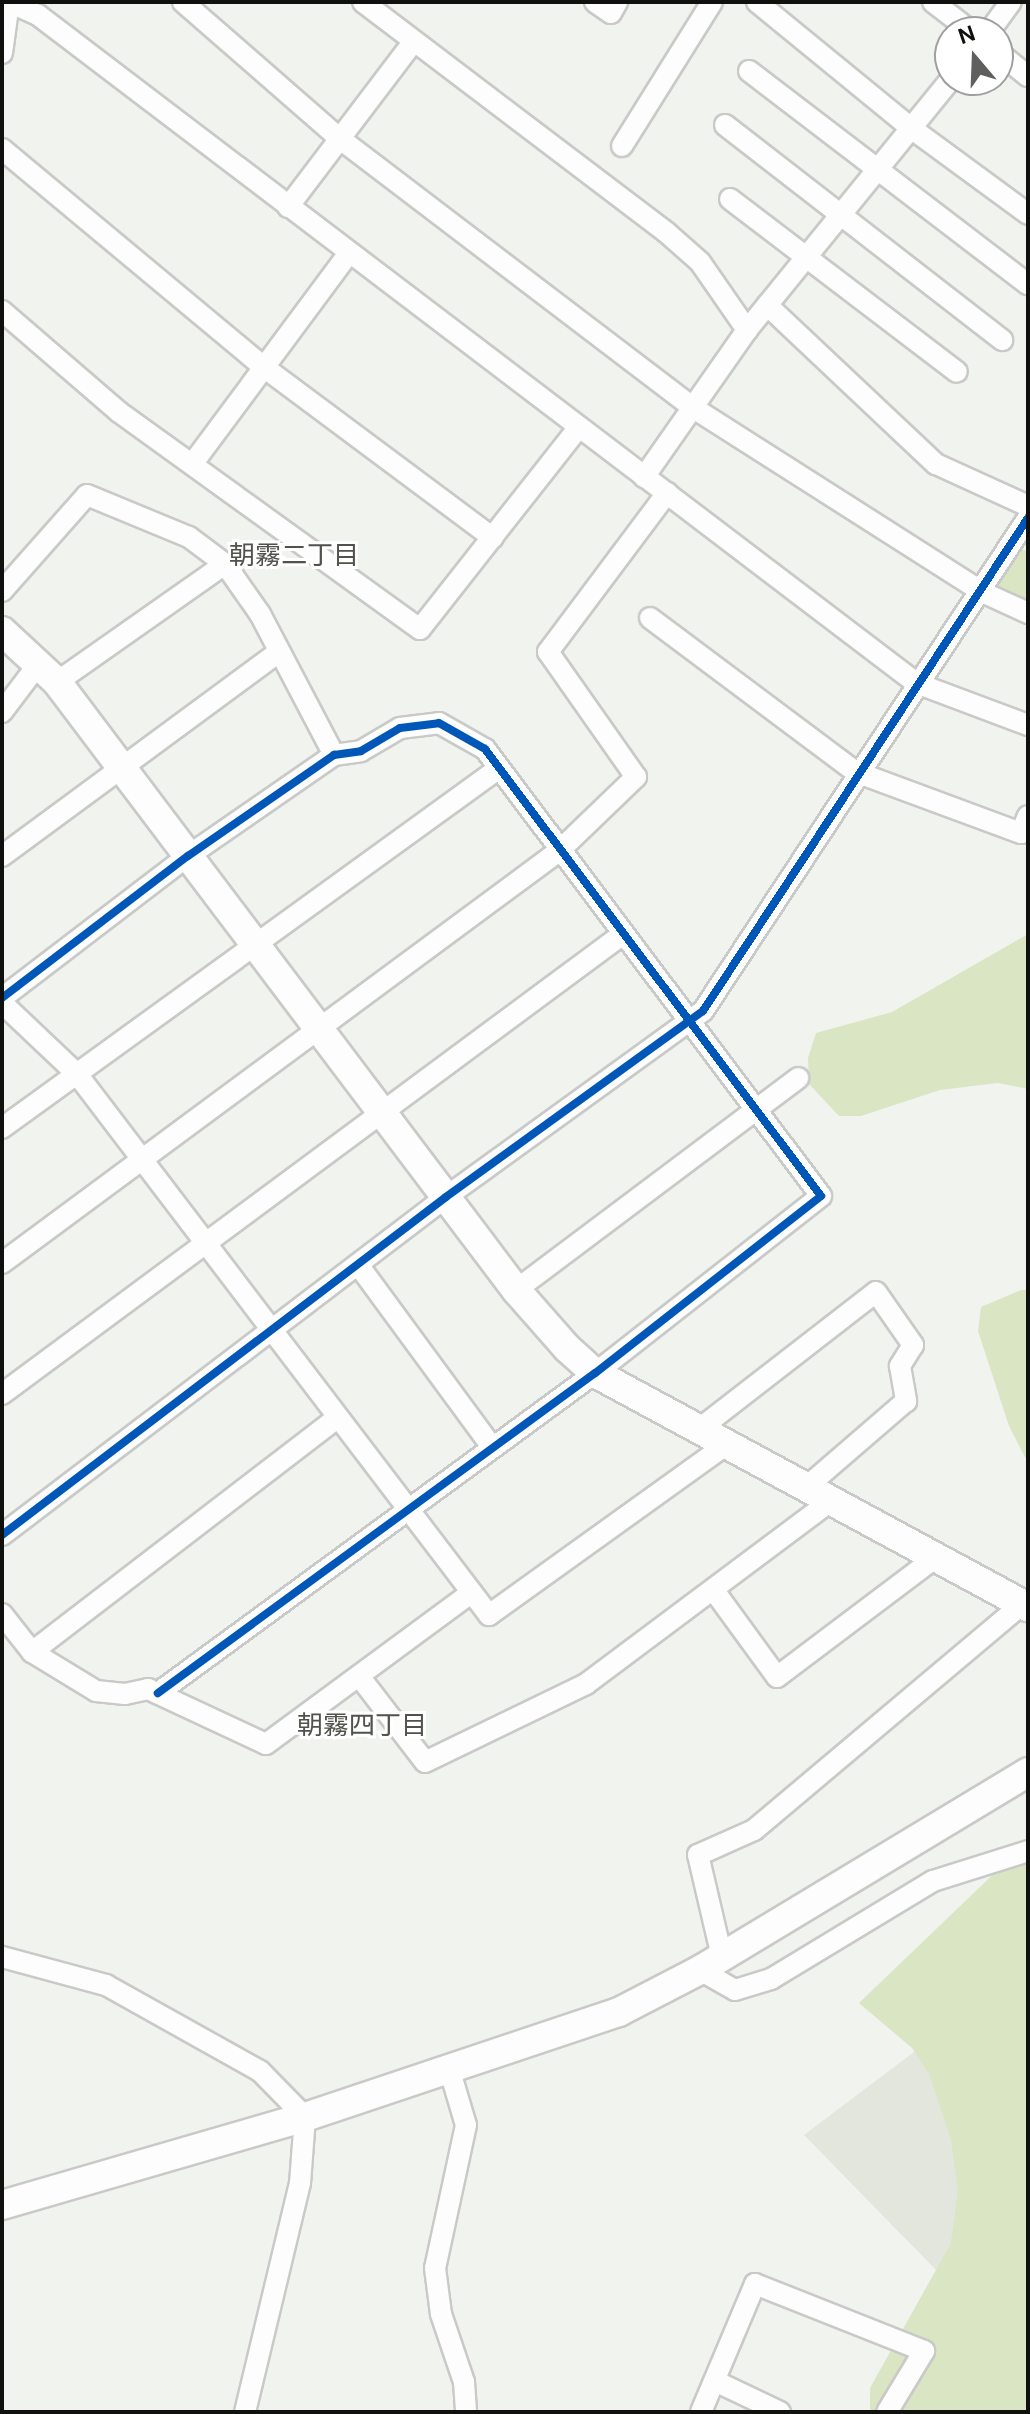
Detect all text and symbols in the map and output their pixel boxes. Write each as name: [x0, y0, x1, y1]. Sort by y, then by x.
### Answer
north arrow: [934, 16, 1014, 96]
text: N: [954, 18, 979, 51]
district label: 朝霧二丁目: [229, 540, 359, 572]
district label: 朝霧四丁目: [297, 1710, 427, 1742]

